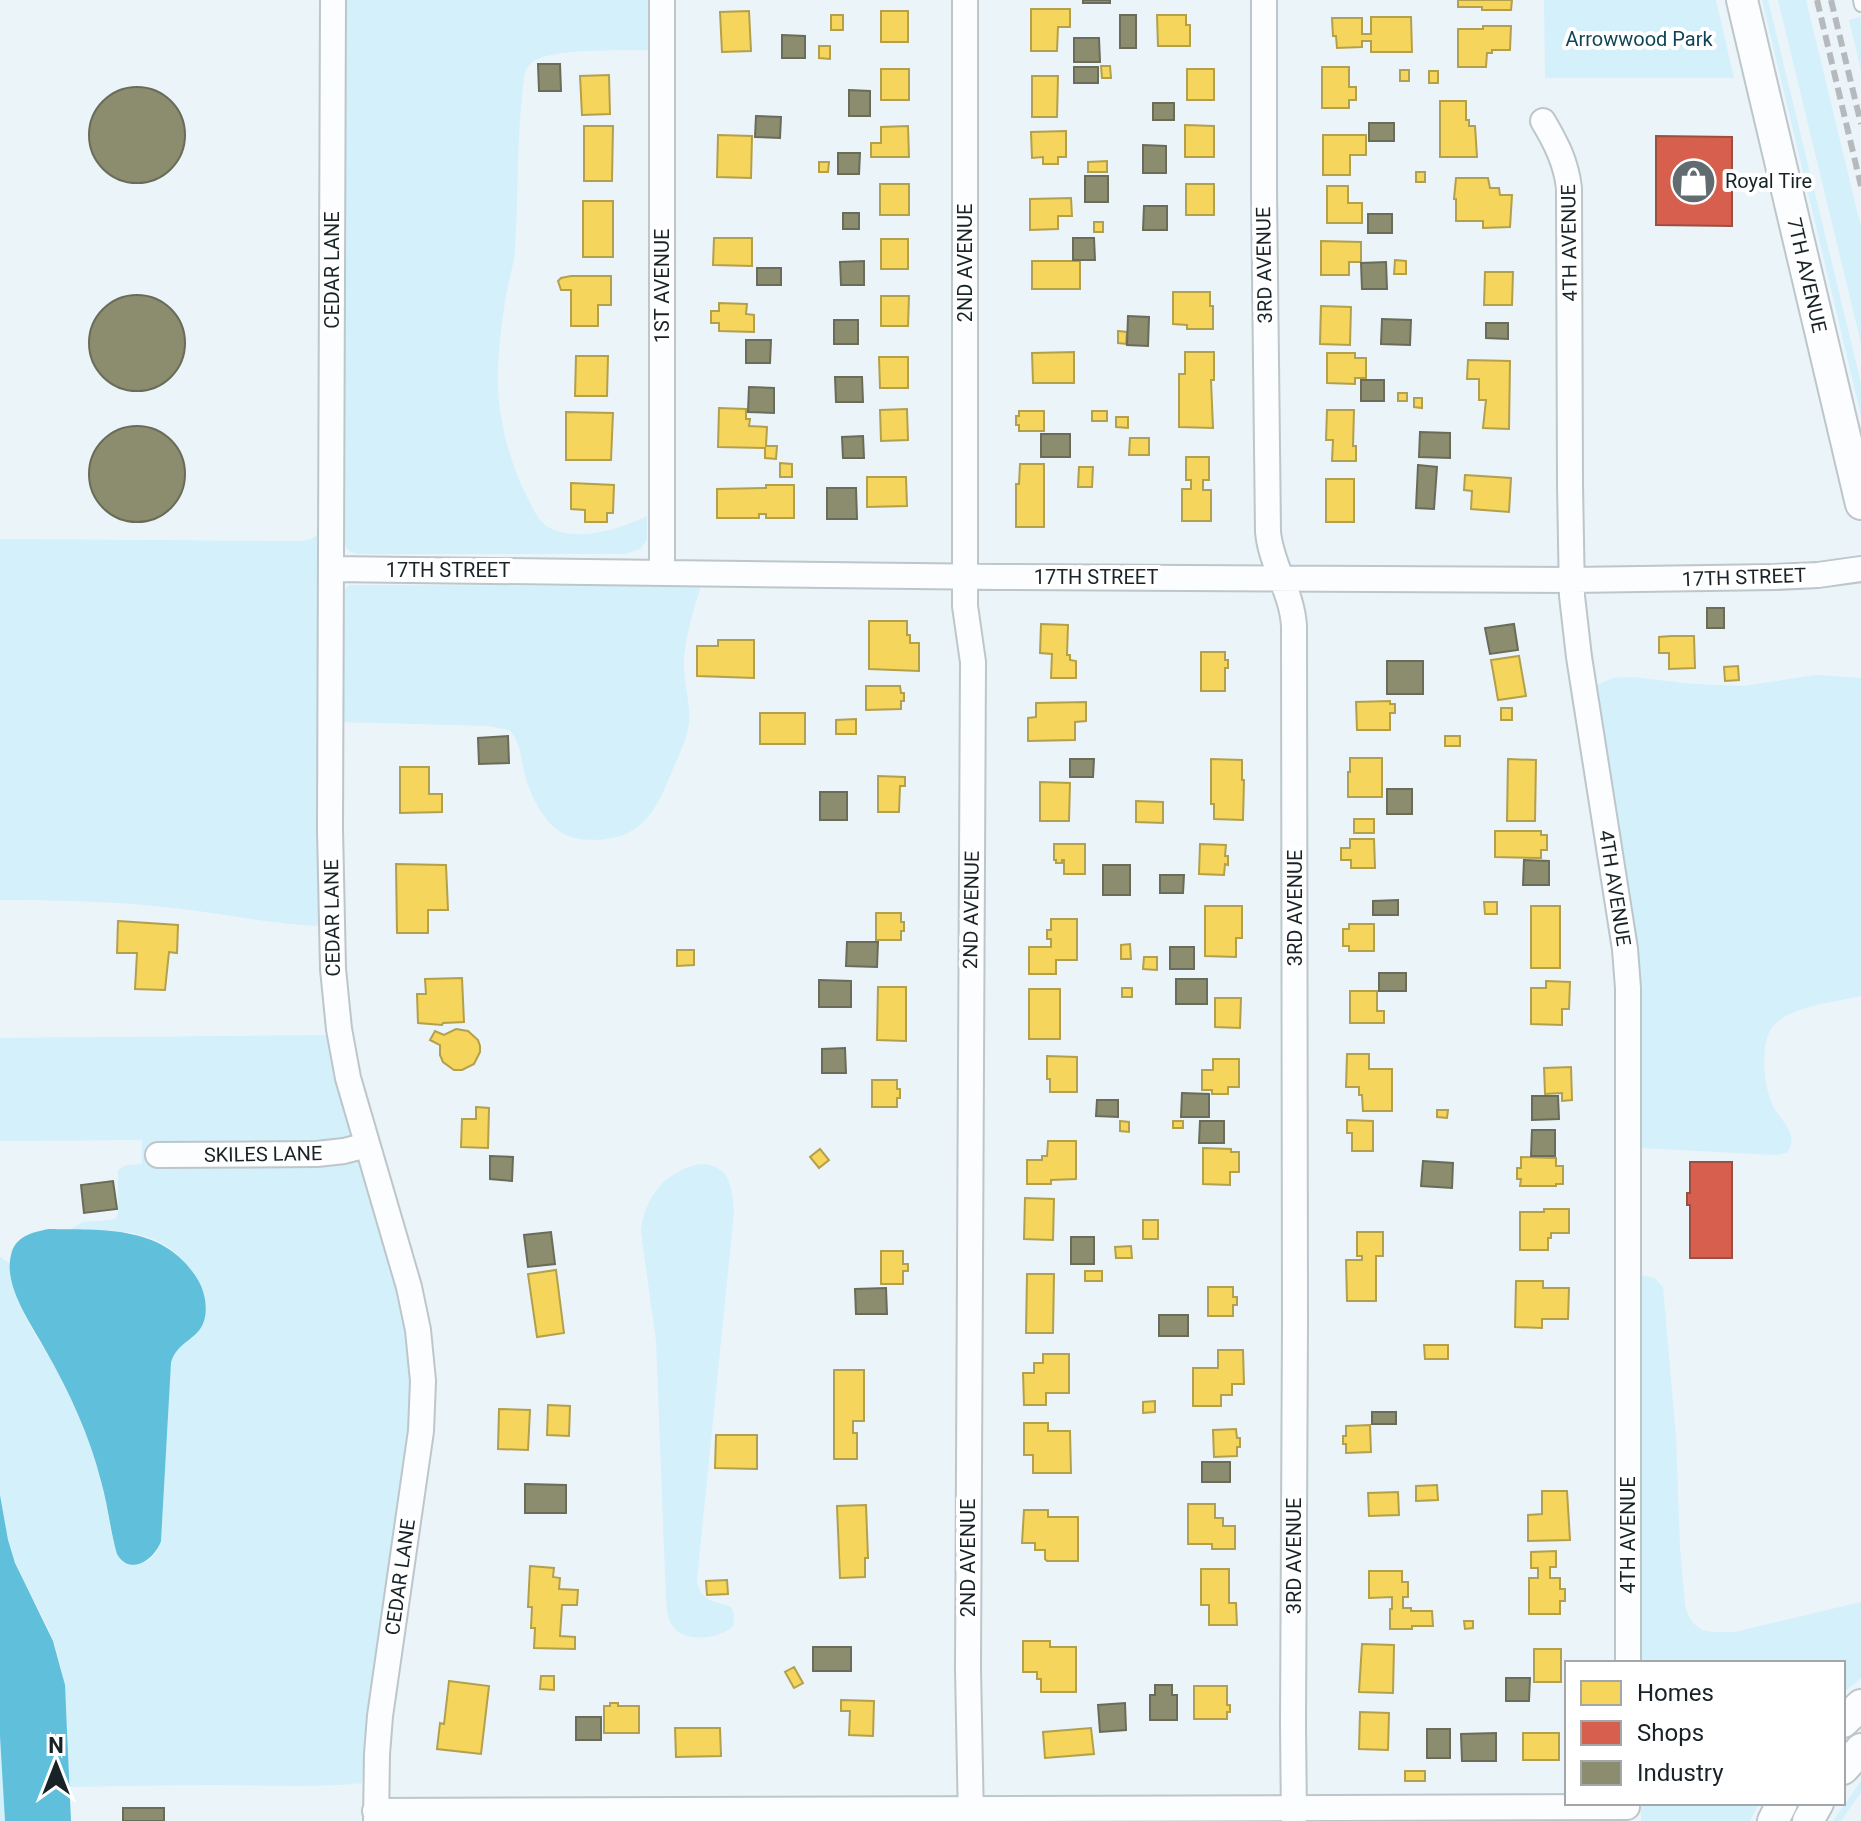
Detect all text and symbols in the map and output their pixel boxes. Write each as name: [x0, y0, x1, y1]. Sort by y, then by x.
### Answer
park label: Arrowwood Park: [1565, 27, 1713, 51]
shop icon: Royal Tire: [1670, 157, 1718, 205]
place label: Royal Tire: [1725, 169, 1812, 193]
street label: 4TH AVENUE: [1556, 184, 1582, 302]
street label: 2ND AVENUE: [953, 204, 977, 322]
street label: 3RD AVENUE: [1251, 207, 1277, 323]
street label: CEDAR LANE: [320, 211, 344, 329]
street label: 7TH AVENUE: [1782, 215, 1832, 335]
street label: 1ST AVENUE: [650, 229, 674, 343]
street label: 17TH STREET: [386, 558, 510, 582]
street label: 17TH STREET: [1681, 563, 1807, 591]
street label: 17TH STREET: [1034, 565, 1158, 589]
street label: 4TH AVENUE: [1594, 828, 1636, 948]
street label: 3RD AVENUE: [1283, 850, 1307, 966]
street label: 2ND AVENUE: [958, 851, 984, 969]
street label: CEDAR LANE: [319, 859, 345, 977]
street label: SKILES LANE: [204, 1141, 322, 1167]
street label: 4TH AVENUE: [1616, 1476, 1640, 1594]
street label: 3RD AVENUE: [1282, 1498, 1306, 1614]
street label: 2ND AVENUE: [956, 1499, 980, 1617]
street label: CEDAR LANE: [380, 1517, 420, 1637]
legend: [1565, 1661, 1845, 1805]
text: Homes: [1637, 1679, 1714, 1707]
text: Shops: [1637, 1719, 1704, 1747]
north arrow: [16, 1725, 96, 1805]
text: N: [48, 1733, 64, 1758]
text: Industry: [1637, 1759, 1724, 1787]

